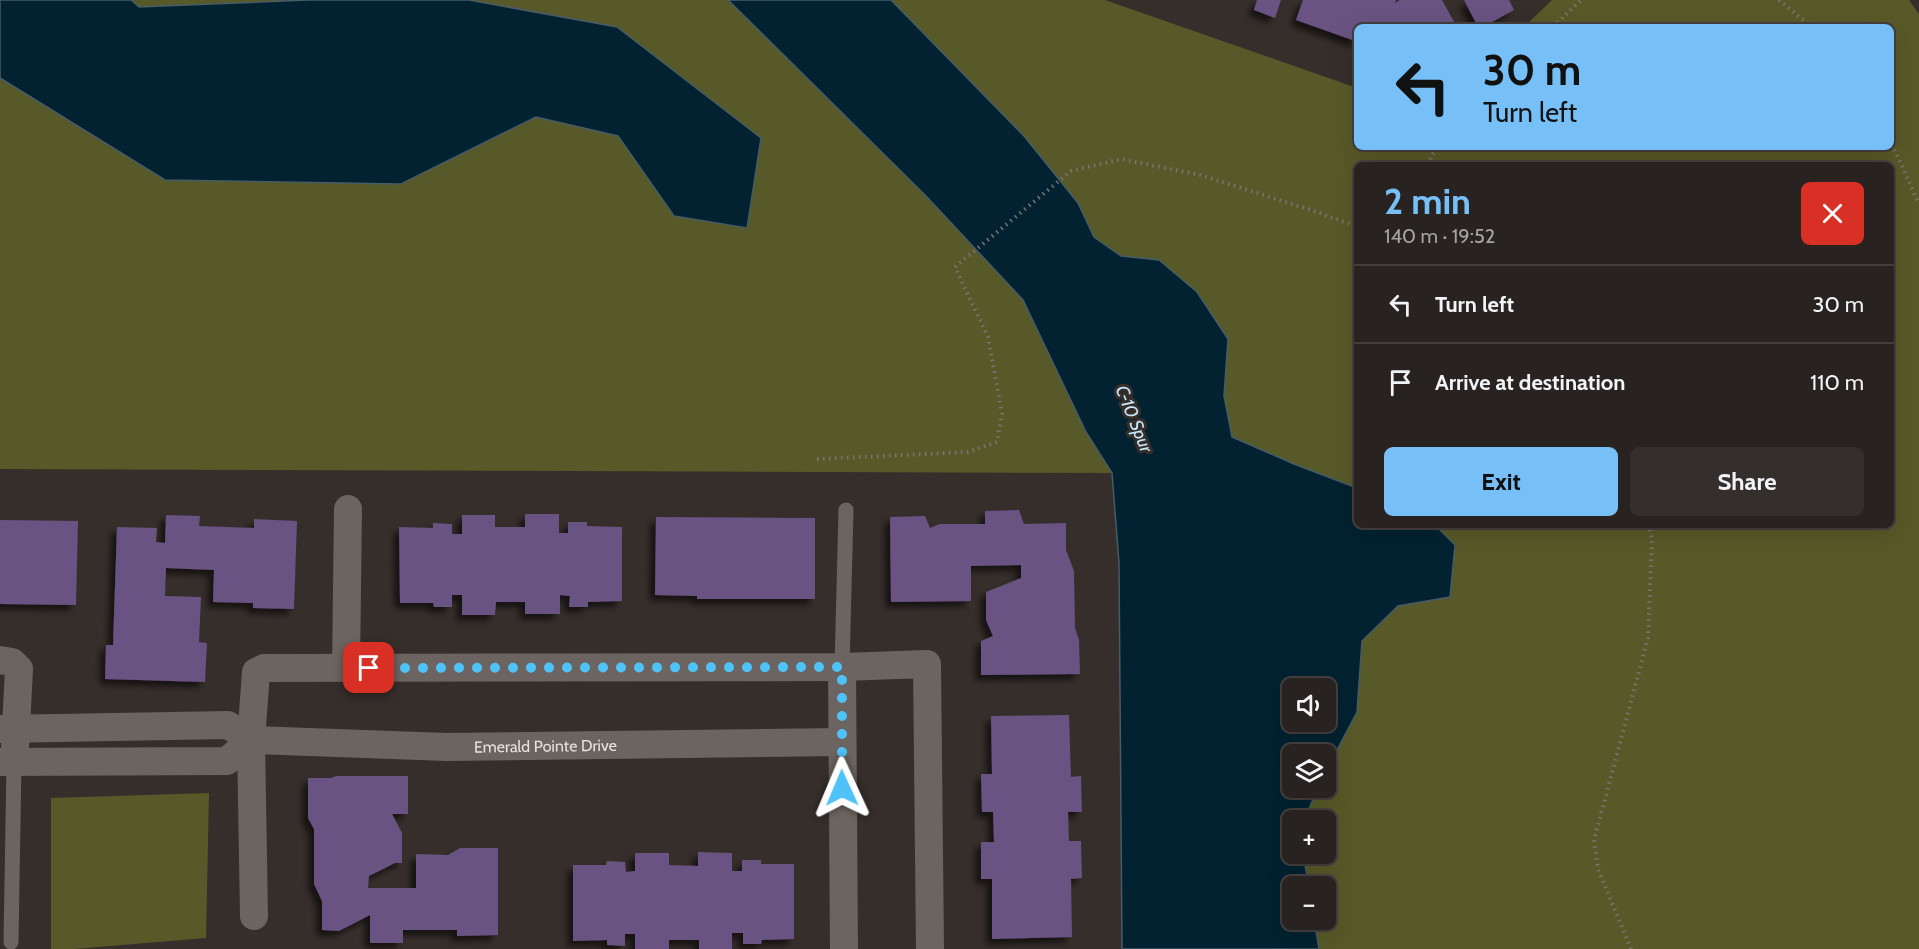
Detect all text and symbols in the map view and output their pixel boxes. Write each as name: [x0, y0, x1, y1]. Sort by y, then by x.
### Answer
text: 30 m: [1483, 44, 1581, 96]
icon: left: [1384, 48, 1462, 126]
text: Turn left: [1483, 96, 1577, 129]
text: 2 min: [1384, 179, 1471, 223]
button: close: [1801, 182, 1864, 245]
text: 140 m · 19:52: [1384, 224, 1495, 248]
icon: left: [1384, 288, 1417, 321]
text: Turn left: [1435, 291, 1514, 318]
text: 30 m: [1812, 291, 1864, 318]
icon: arrive: [1384, 366, 1417, 399]
text: Arrive at destination: [1435, 369, 1625, 396]
text: 110 m: [1810, 369, 1864, 396]
water label: C-10 Spur: [1111, 382, 1158, 457]
button: Exit: [1384, 447, 1618, 516]
button: Share: [1630, 447, 1864, 516]
pin: [343, 642, 394, 693]
icon: arrive: [352, 651, 385, 684]
map controls: [1282, 678, 1336, 930]
button: sound: [1282, 678, 1336, 732]
street label: Emerald Pointe Drive: [474, 736, 617, 757]
button: layers: [1282, 744, 1336, 798]
position arrow: [810, 756, 874, 820]
button: +: [1282, 810, 1336, 864]
button: −: [1282, 876, 1336, 930]

